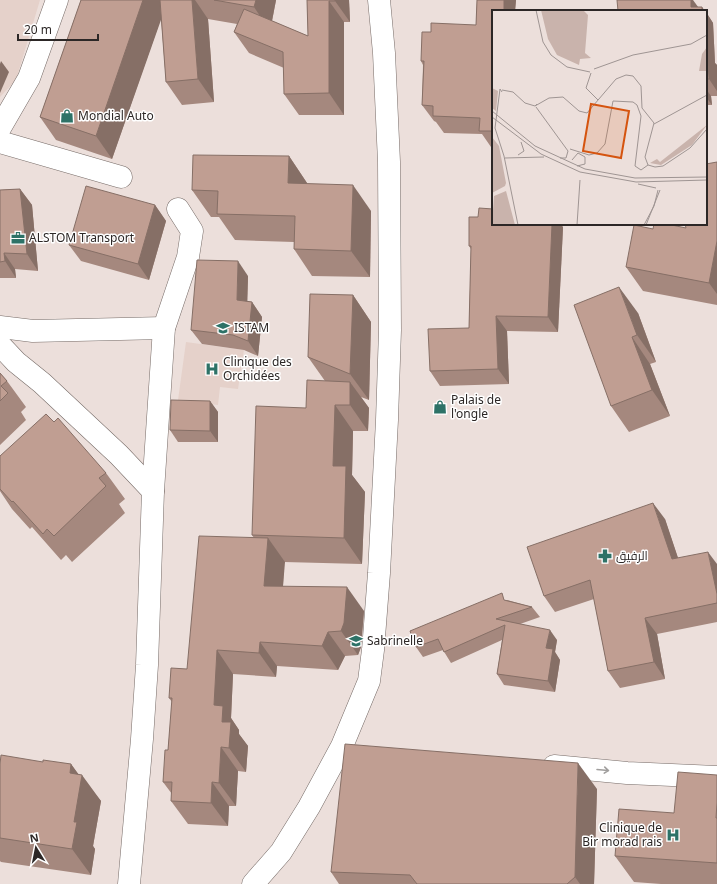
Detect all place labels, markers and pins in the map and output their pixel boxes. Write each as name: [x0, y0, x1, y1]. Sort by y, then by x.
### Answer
place label: Mondial Auto: [78, 107, 154, 124]
shop icon: Mondial Auto: [59, 108, 75, 124]
place label: ALSTOM Transport: [29, 229, 135, 246]
office icon: ALSTOM Transport: [10, 230, 26, 246]
place label: ISTAM: [234, 319, 269, 336]
school or university icon: ISTAM: [215, 320, 231, 336]
place label: Clinique des Orchidées: [223, 353, 292, 384]
hospital icon: Clinique des Orchidées: [204, 361, 220, 377]
place label: Palais de l'ongle: [451, 391, 501, 422]
shop icon: Palais de l'ongle: [432, 399, 448, 415]
place label: الرفيق: [616, 547, 648, 564]
pharmacy icon: الرفيق: [597, 548, 613, 564]
place label: Sabrinelle: [367, 632, 423, 649]
school or university icon: Sabrinelle: [348, 633, 364, 649]
place label: Clinique de Bir morad rais: [582, 819, 662, 850]
hospital icon: Clinique de Bir morad rais: [665, 827, 681, 843]

